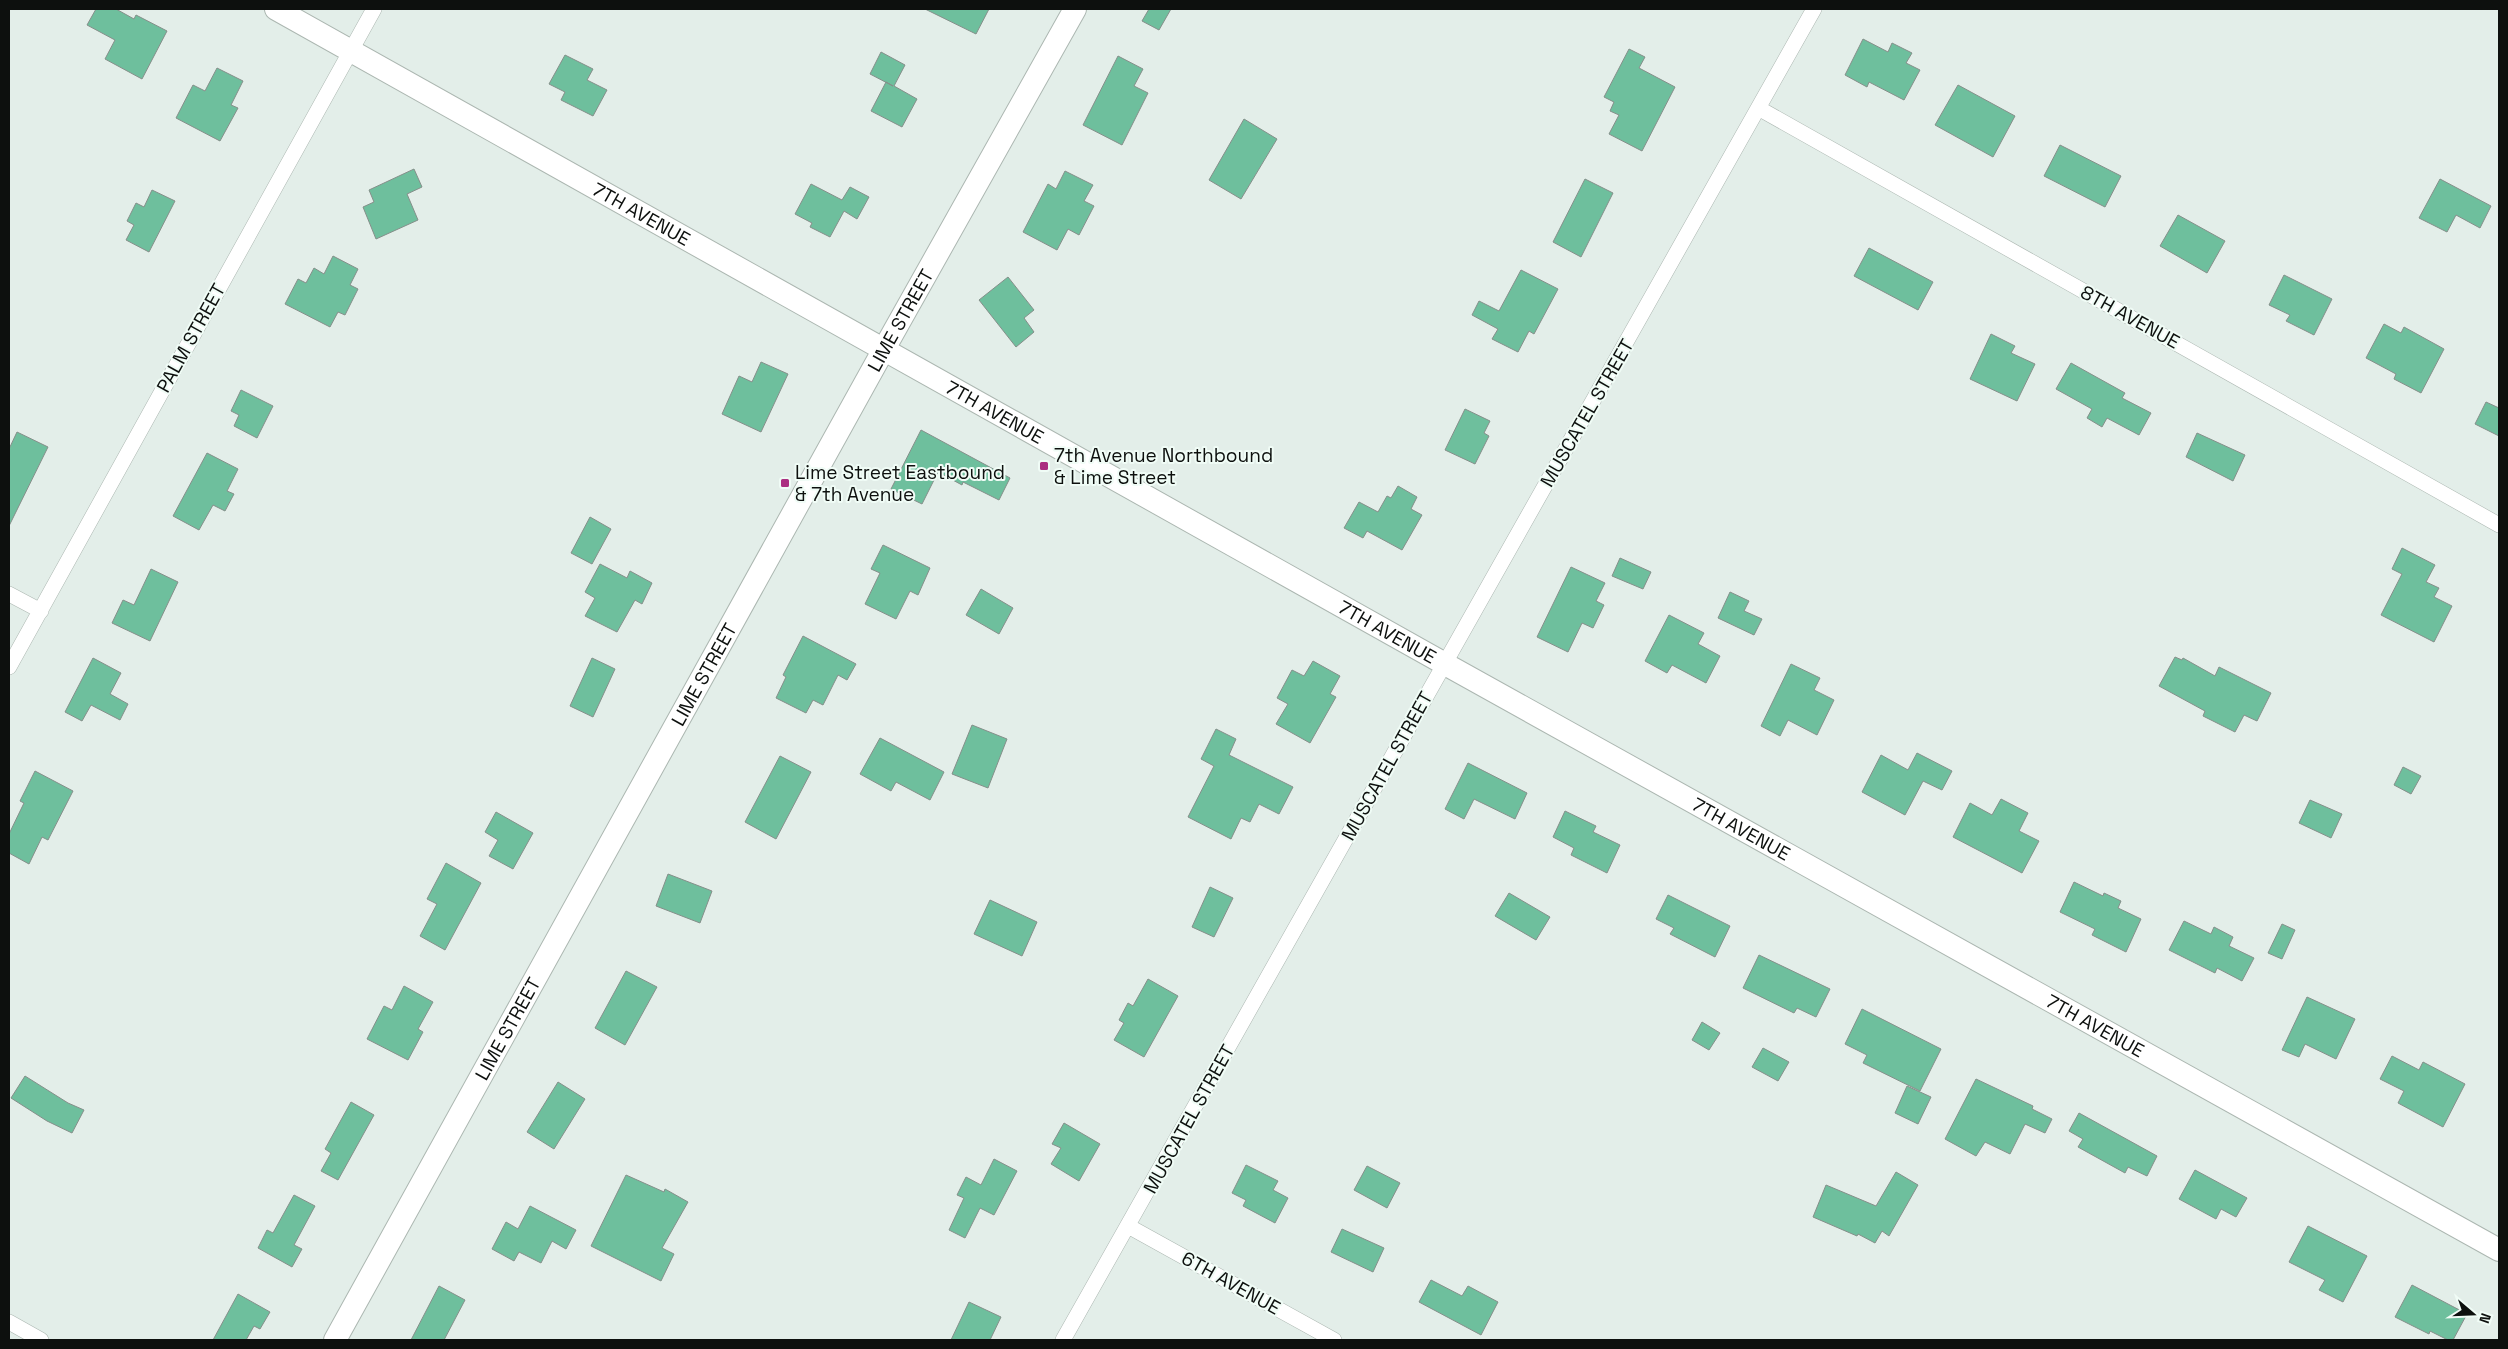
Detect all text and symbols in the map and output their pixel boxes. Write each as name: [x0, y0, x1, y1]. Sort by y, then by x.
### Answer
street label: 7TH AVENUE: [588, 176, 695, 251]
street label: LIME STREET: [862, 264, 939, 376]
street label: PALM STREET: [151, 279, 231, 397]
street label: 8TH AVENUE: [2076, 280, 2184, 354]
street label: MUSCATEL STREET: [1534, 335, 1640, 491]
street label: 7TH AVENUE: [941, 374, 1048, 449]
place label: 7th Avenue Northbound & Lime Street: [1054, 443, 1273, 490]
place label: Lime Street Eastbound & 7th Avenue: [795, 460, 1005, 507]
marker: 7th Avenue Northbound & Lime Street: [1038, 460, 1050, 472]
marker: Lime Street Eastbound & 7th Avenue: [779, 477, 791, 489]
street label: 7TH AVENUE: [1334, 594, 1441, 669]
street label: LIME STREET: [665, 618, 742, 730]
street label: MUSCATEL STREET: [1336, 687, 1438, 845]
street label: 7TH AVENUE: [1688, 791, 1795, 866]
street label: LIME STREET: [469, 973, 546, 1084]
street label: 7TH AVENUE: [2042, 988, 2149, 1063]
street label: MUSCATEL STREET: [1138, 1040, 1240, 1198]
street label: 6TH AVENUE: [1177, 1246, 1285, 1320]
north arrow: [2448, 1289, 2498, 1339]
text: N: [2475, 1311, 2495, 1326]

